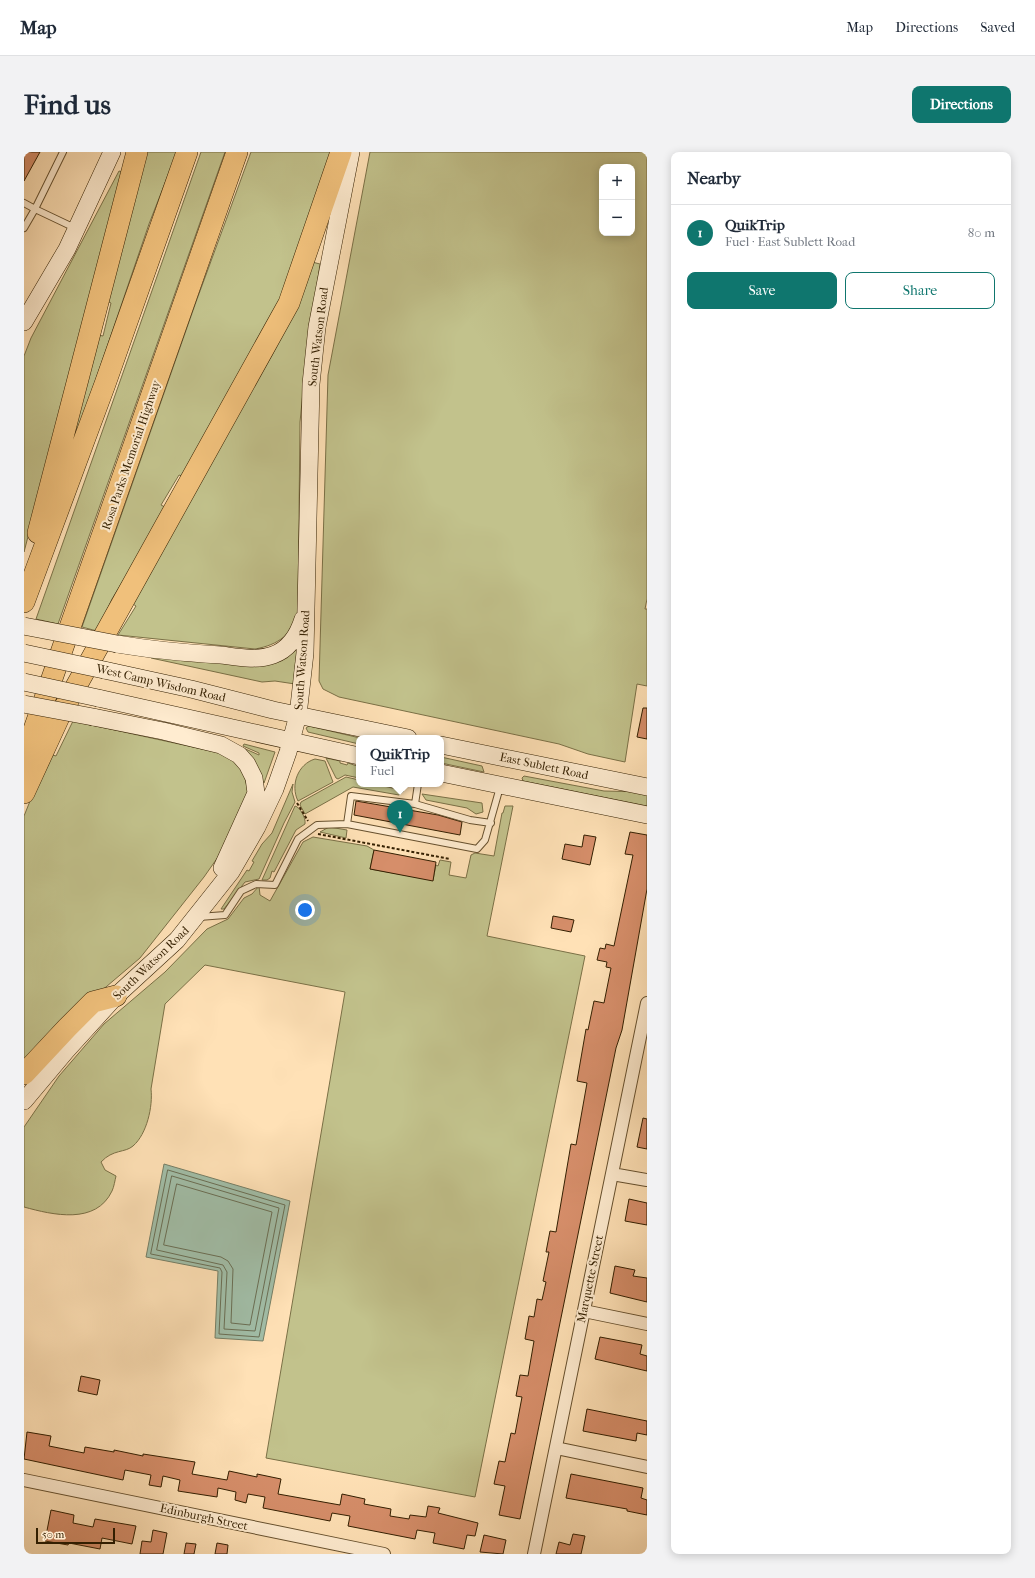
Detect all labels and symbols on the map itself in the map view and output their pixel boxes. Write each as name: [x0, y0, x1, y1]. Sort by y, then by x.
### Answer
street label: South Watson Road: [305, 286, 331, 387]
street label: Rosa Parks Memorial Highway: [99, 378, 163, 532]
street label: South Watson Road: [292, 609, 313, 710]
street label: West Camp Wisdom Road: [94, 661, 228, 705]
street label: East Sublett Road: [498, 750, 590, 782]
pin: 1: [387, 800, 413, 833]
your location: [295, 900, 315, 920]
street label: South Watson Road: [110, 923, 192, 1003]
street label: Marquette Street: [574, 1233, 606, 1324]
street label: Edinburgh Street: [159, 1501, 250, 1533]
scale bar: [36, 1526, 115, 1545]

